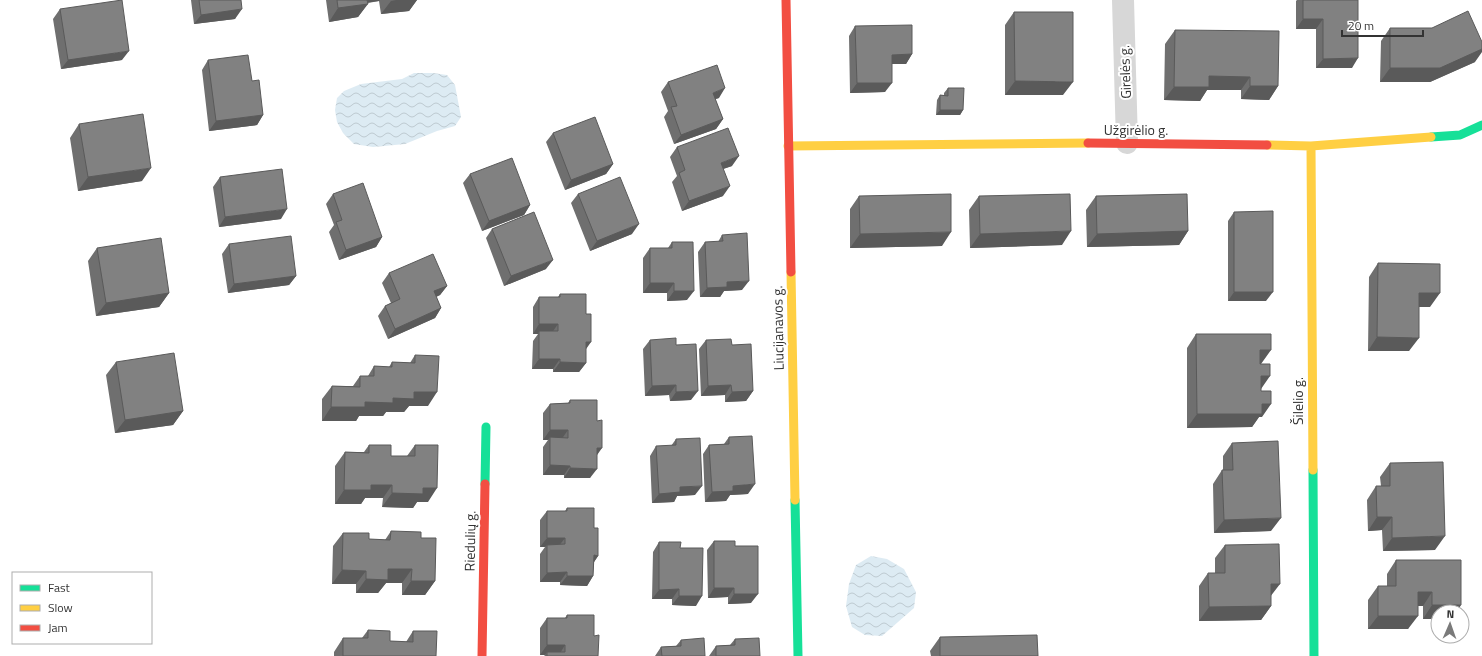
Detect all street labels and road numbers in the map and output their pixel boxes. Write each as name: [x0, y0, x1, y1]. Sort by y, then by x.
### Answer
street label: Girelės g.: [1113, 45, 1136, 99]
street label: Užgirėlio g.: [1104, 119, 1168, 140]
street label: Liucijanavos g.: [766, 285, 789, 371]
street label: Šilelio g.: [1287, 377, 1308, 425]
street label: Riedulių g.: [458, 510, 481, 571]

